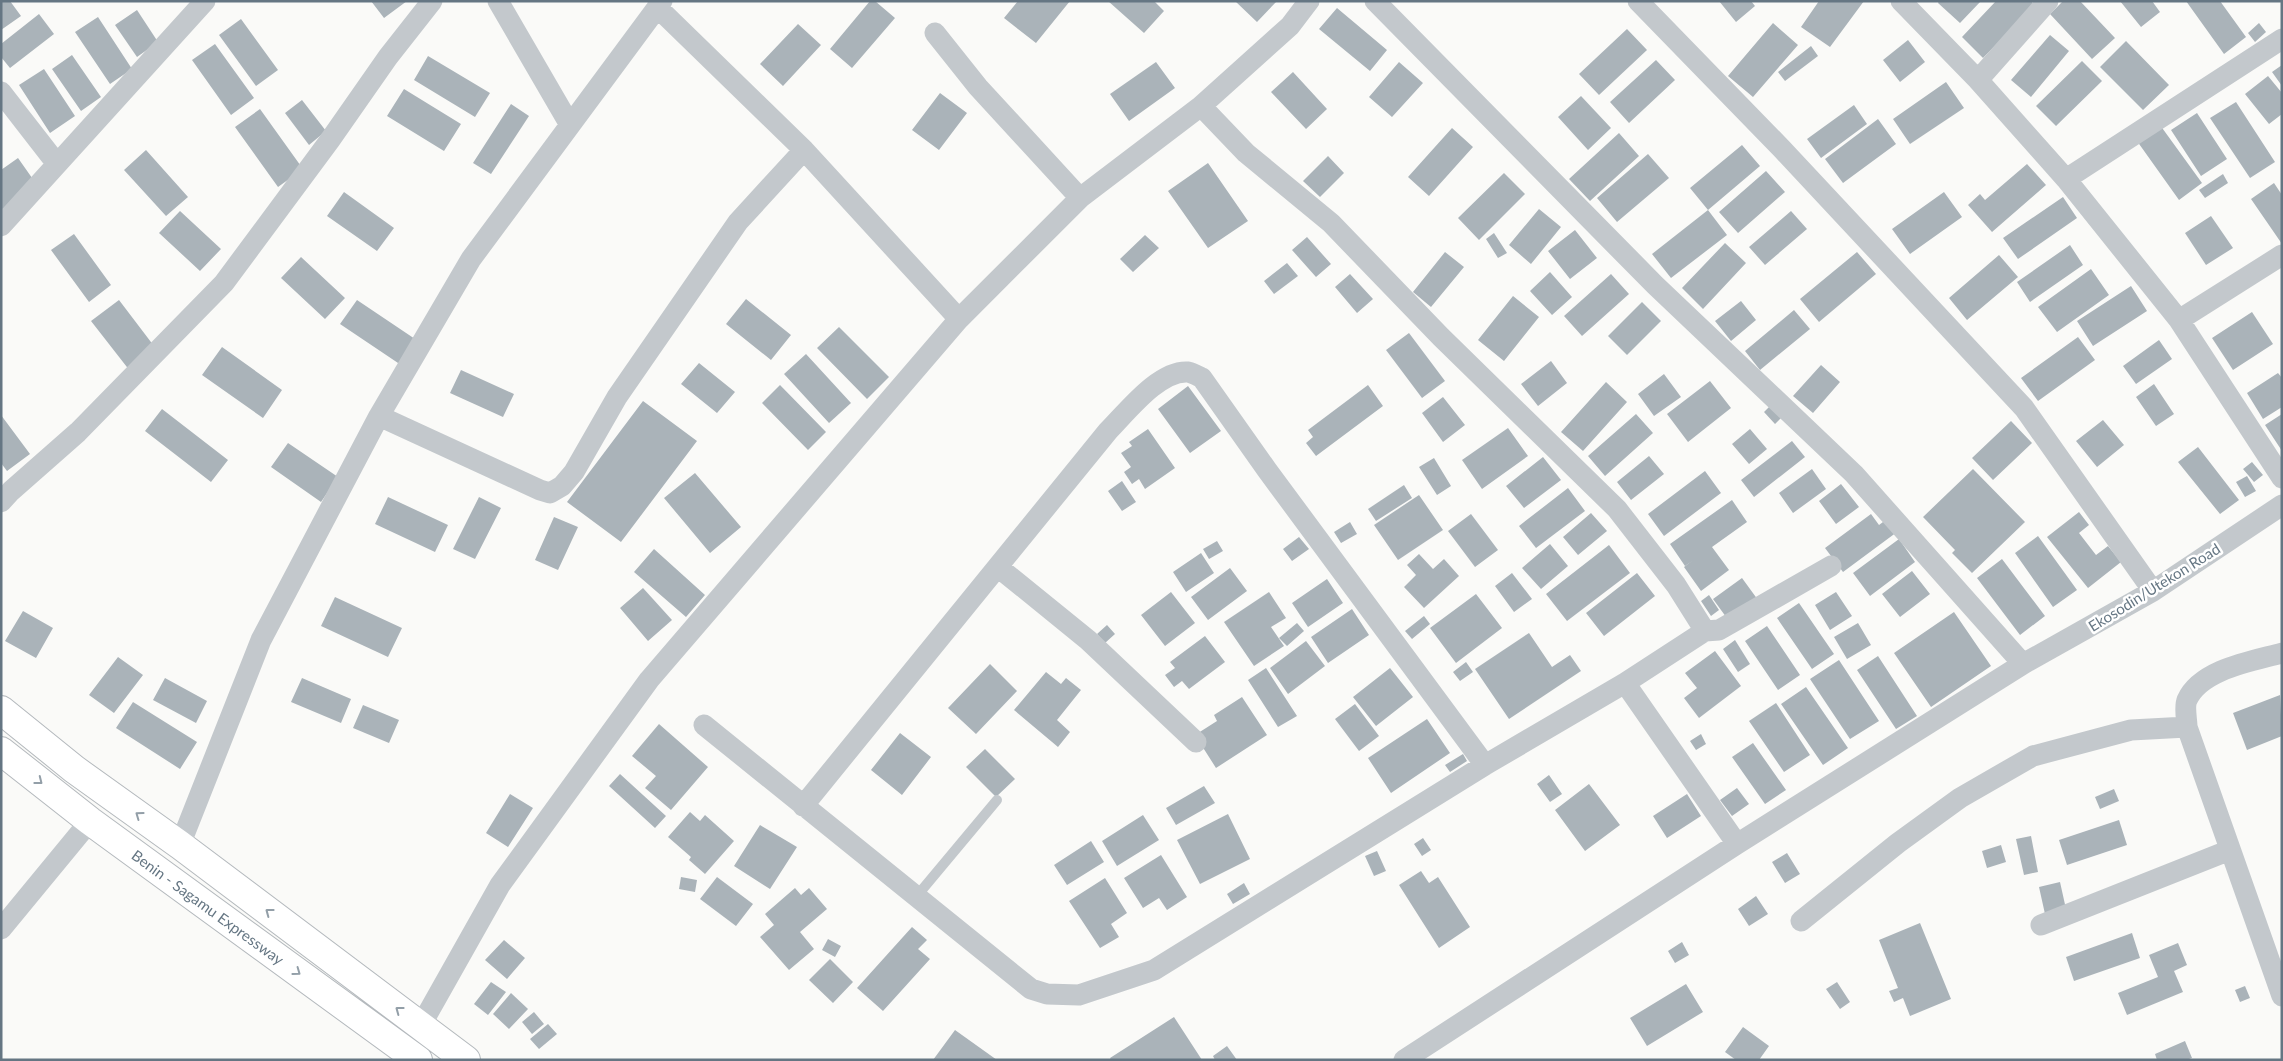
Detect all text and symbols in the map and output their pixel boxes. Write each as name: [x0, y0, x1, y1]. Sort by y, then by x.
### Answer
street label: Ekosodin/Utekon Road: [2085, 539, 2223, 635]
one-way arrow: [34, 776, 43, 785]
one-way arrow: [135, 812, 145, 821]
street label: Benin - Sagamu Expressway: [128, 846, 288, 968]
one-way arrow: [265, 909, 275, 918]
one-way arrow: [291, 966, 301, 975]
one-way arrow: [396, 1008, 405, 1016]

